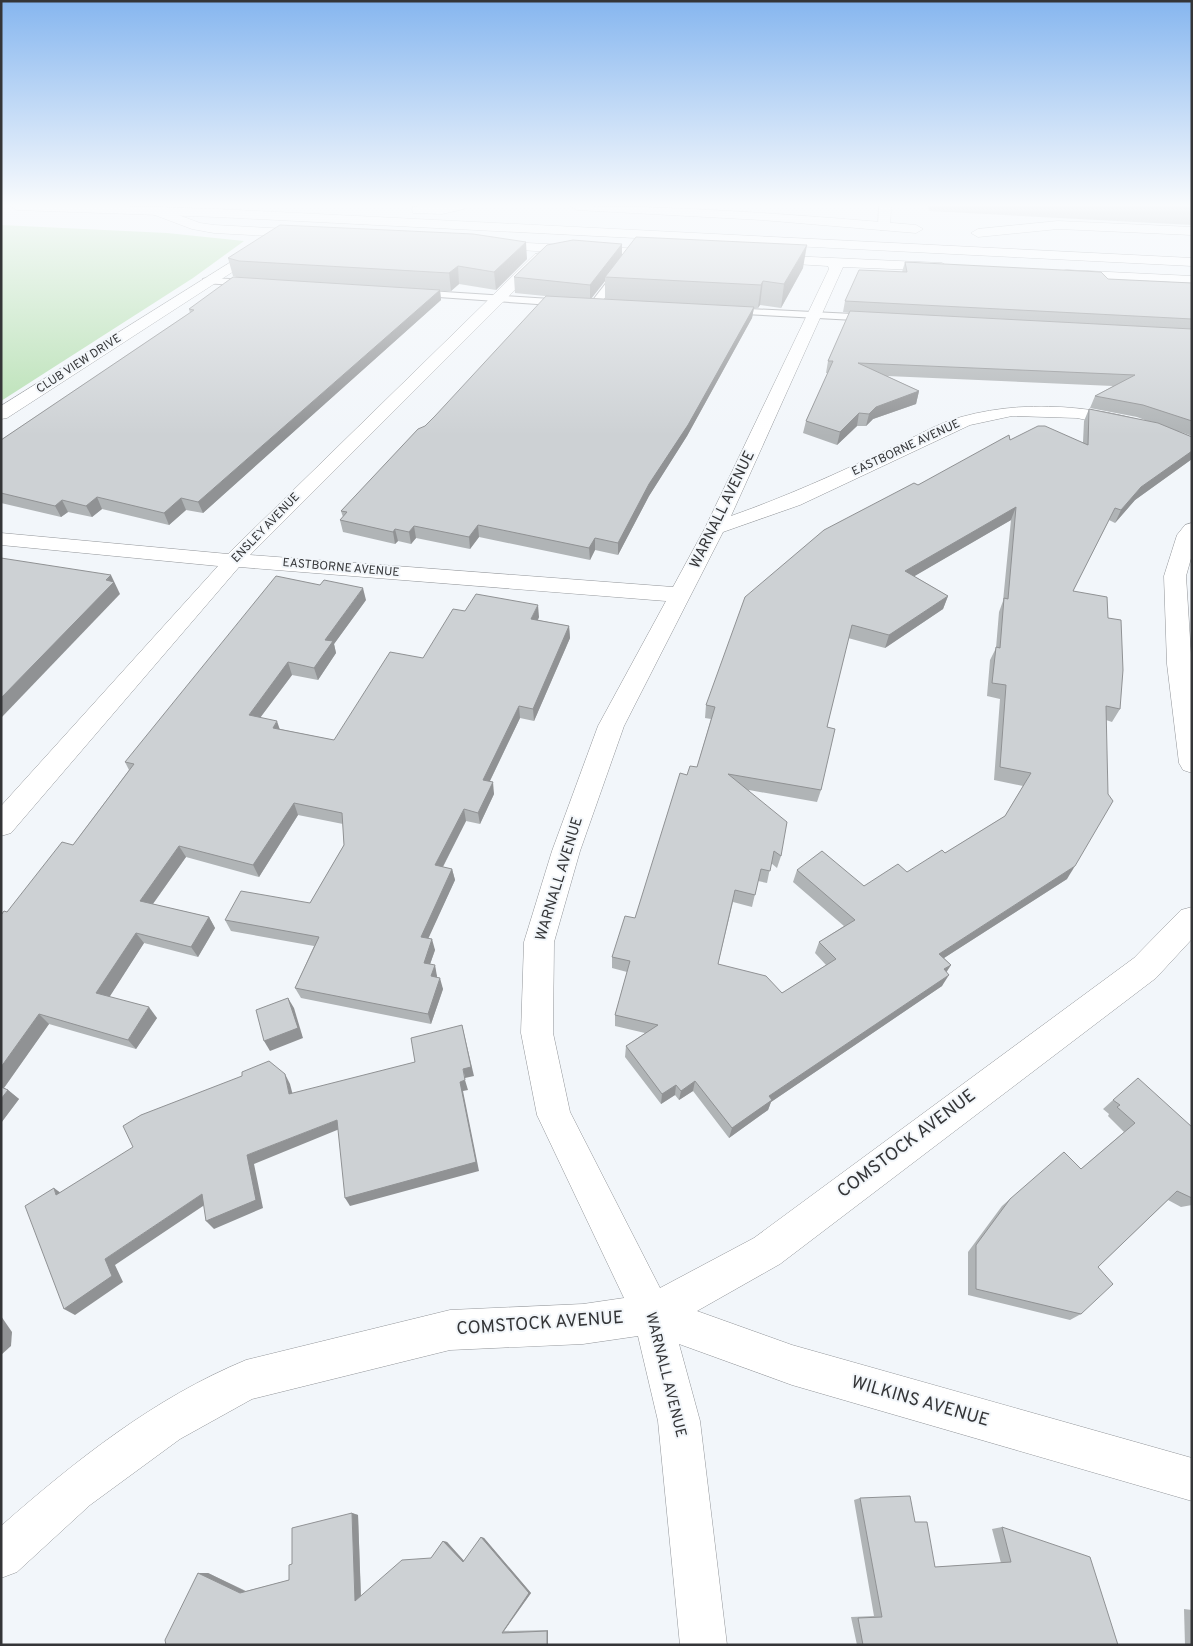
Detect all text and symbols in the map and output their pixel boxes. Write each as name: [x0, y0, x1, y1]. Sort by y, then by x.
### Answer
street label: CLUB VIEW DRIVE: [34, 331, 124, 397]
street label: EASTBORNE AVENUE: [849, 416, 963, 480]
street label: WARNALL AVENUE: [686, 448, 760, 572]
street label: ENSLEY AVENUE: [228, 489, 304, 567]
street label: EASTBORNE AVENUE: [282, 555, 400, 581]
street label: WARNALL AVENUE: [532, 815, 588, 943]
street label: COMSTOCK AVENUE: [833, 1084, 981, 1204]
street label: COMSTOCK AVENUE: [456, 1307, 624, 1341]
street label: WARNALL AVENUE: [640, 1310, 690, 1440]
street label: WILKINS AVENUE: [848, 1371, 992, 1433]

